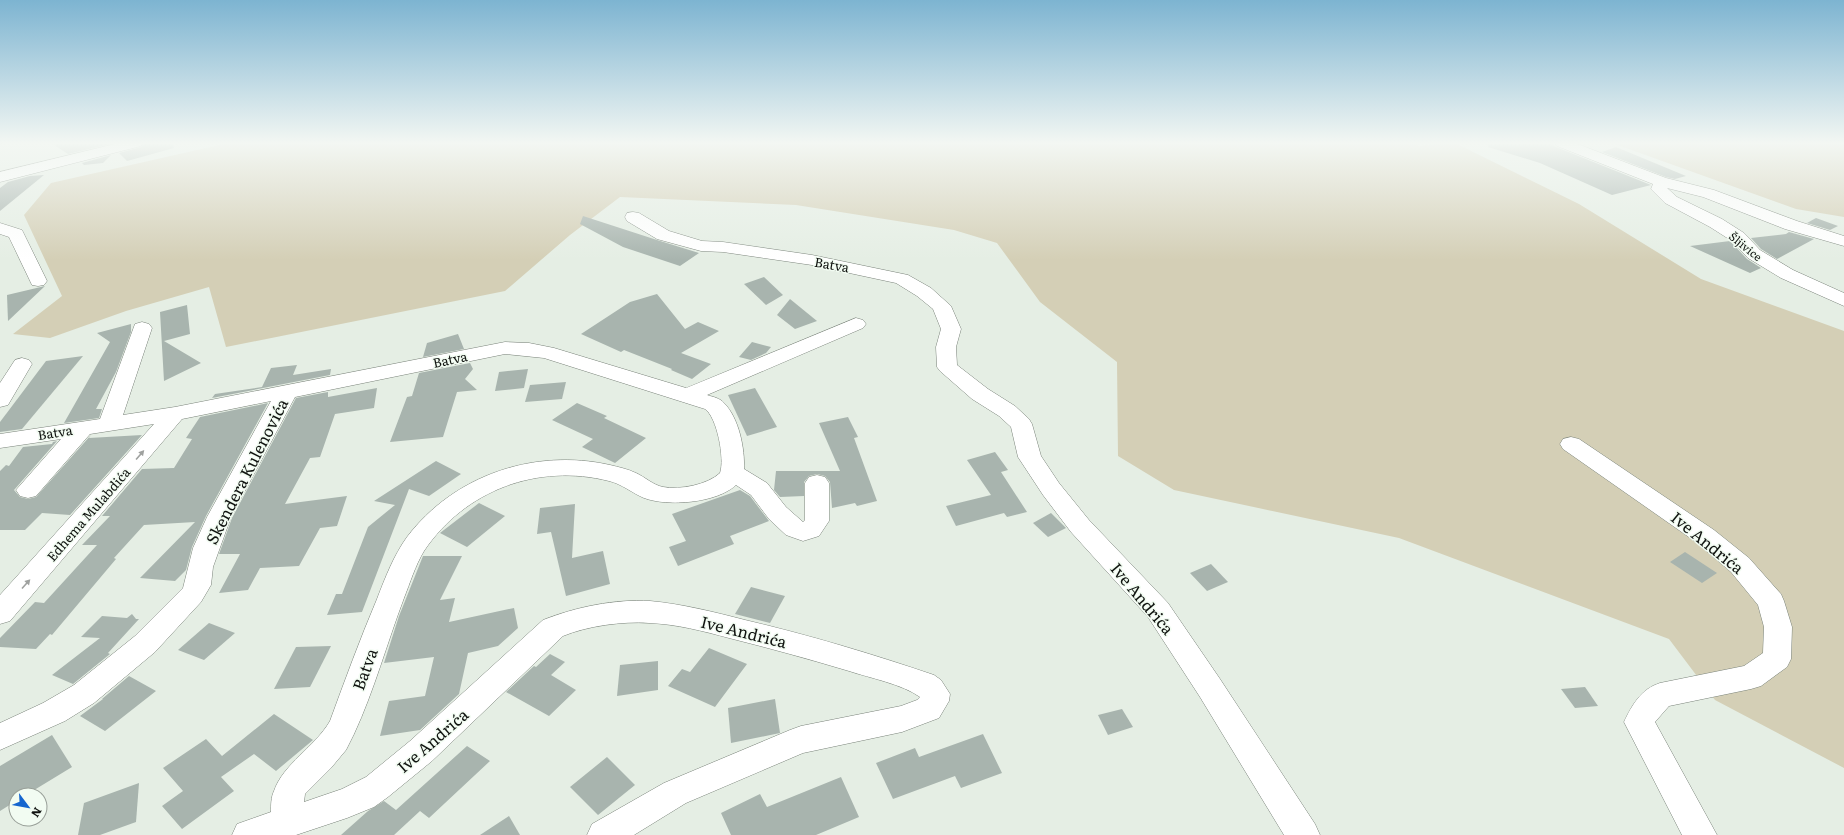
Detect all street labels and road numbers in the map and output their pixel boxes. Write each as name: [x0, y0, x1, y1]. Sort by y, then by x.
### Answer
street label: Šljivice: [1726, 228, 1766, 264]
street label: Batva: [813, 252, 851, 276]
street label: Batva: [431, 346, 469, 372]
street label: Skendera Kulenovića: [199, 394, 293, 548]
street label: Batva: [36, 420, 74, 444]
street label: Edhema Mulabdića: [42, 463, 134, 565]
street label: Ive Andrića: [1666, 505, 1750, 579]
street label: Ive Andrića: [1106, 557, 1181, 640]
street label: Ive Andrića: [699, 609, 790, 653]
street label: Batva: [345, 644, 383, 693]
street label: Ive Andrića: [391, 702, 473, 778]

